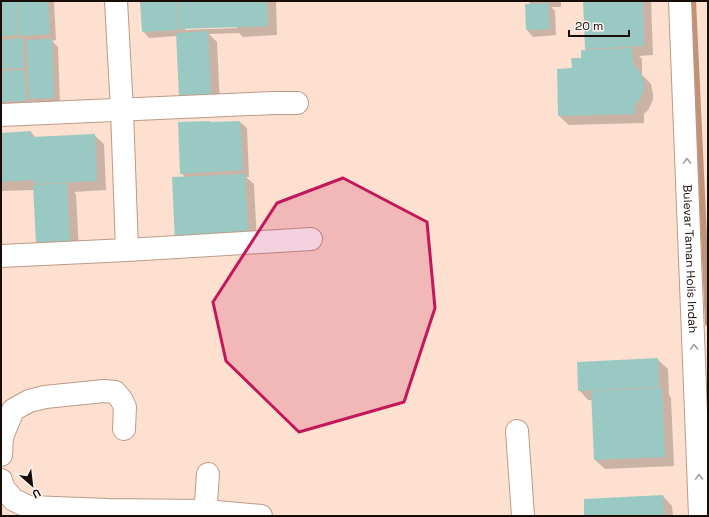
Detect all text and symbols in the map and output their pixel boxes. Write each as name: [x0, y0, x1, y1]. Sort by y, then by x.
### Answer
scale bar: [569, 12, 629, 38]
text: 20 m: [575, 18, 603, 34]
one-way arrow: [682, 158, 691, 164]
street label: Bulevar Taman Holis Indah: [679, 184, 701, 334]
one-way arrow: [690, 344, 698, 350]
north arrow: [12, 465, 52, 505]
one-way arrow: [694, 474, 703, 480]
text: U: [30, 486, 43, 502]

